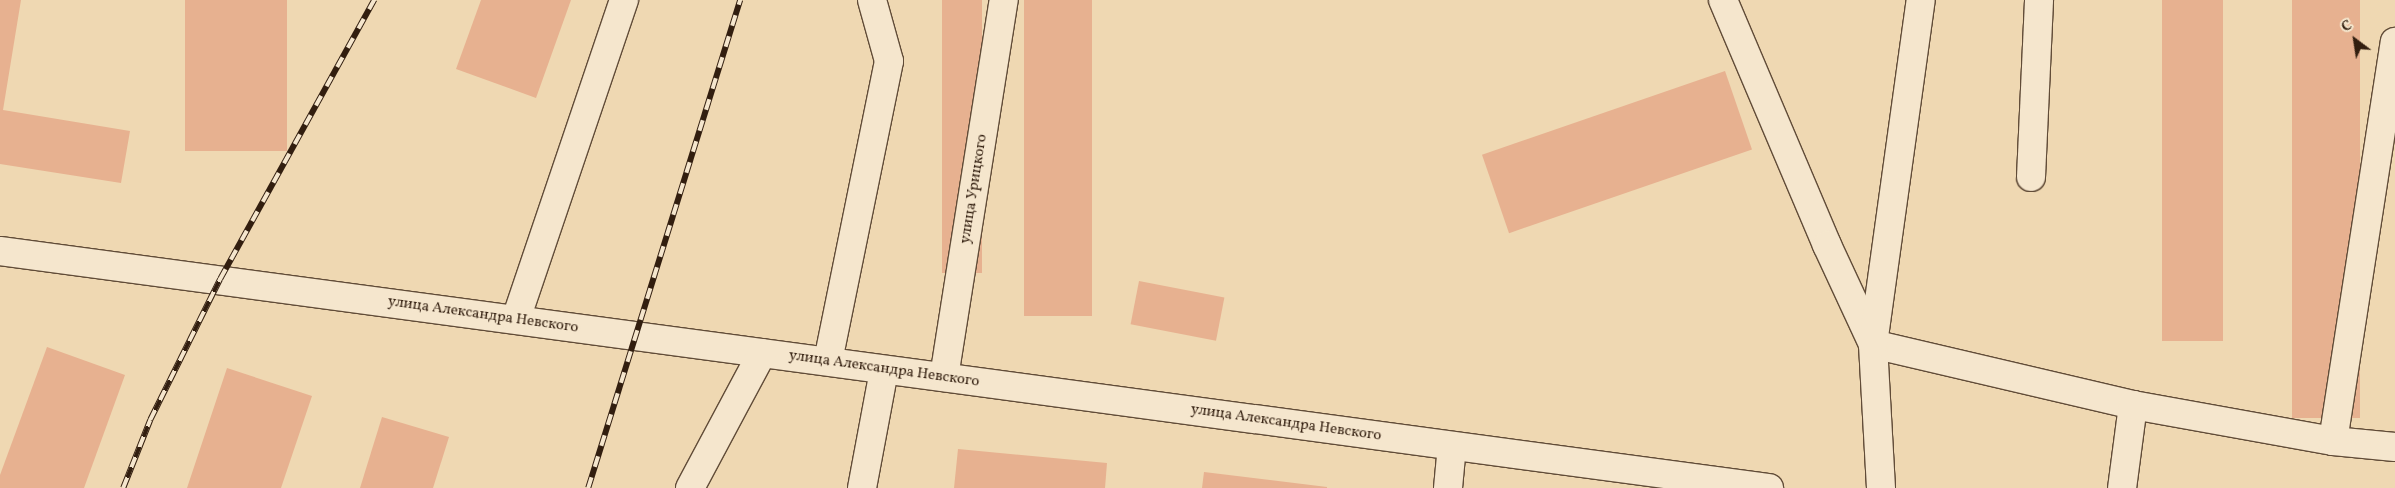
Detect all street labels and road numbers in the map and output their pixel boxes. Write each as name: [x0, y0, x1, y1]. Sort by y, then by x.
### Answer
street label: улица Урицкого: [956, 133, 992, 245]
street label: улица Александра Невского: [387, 293, 579, 337]
street label: улица Александра Невского: [788, 347, 980, 391]
street label: улица Александра Невского: [1190, 401, 1382, 445]

